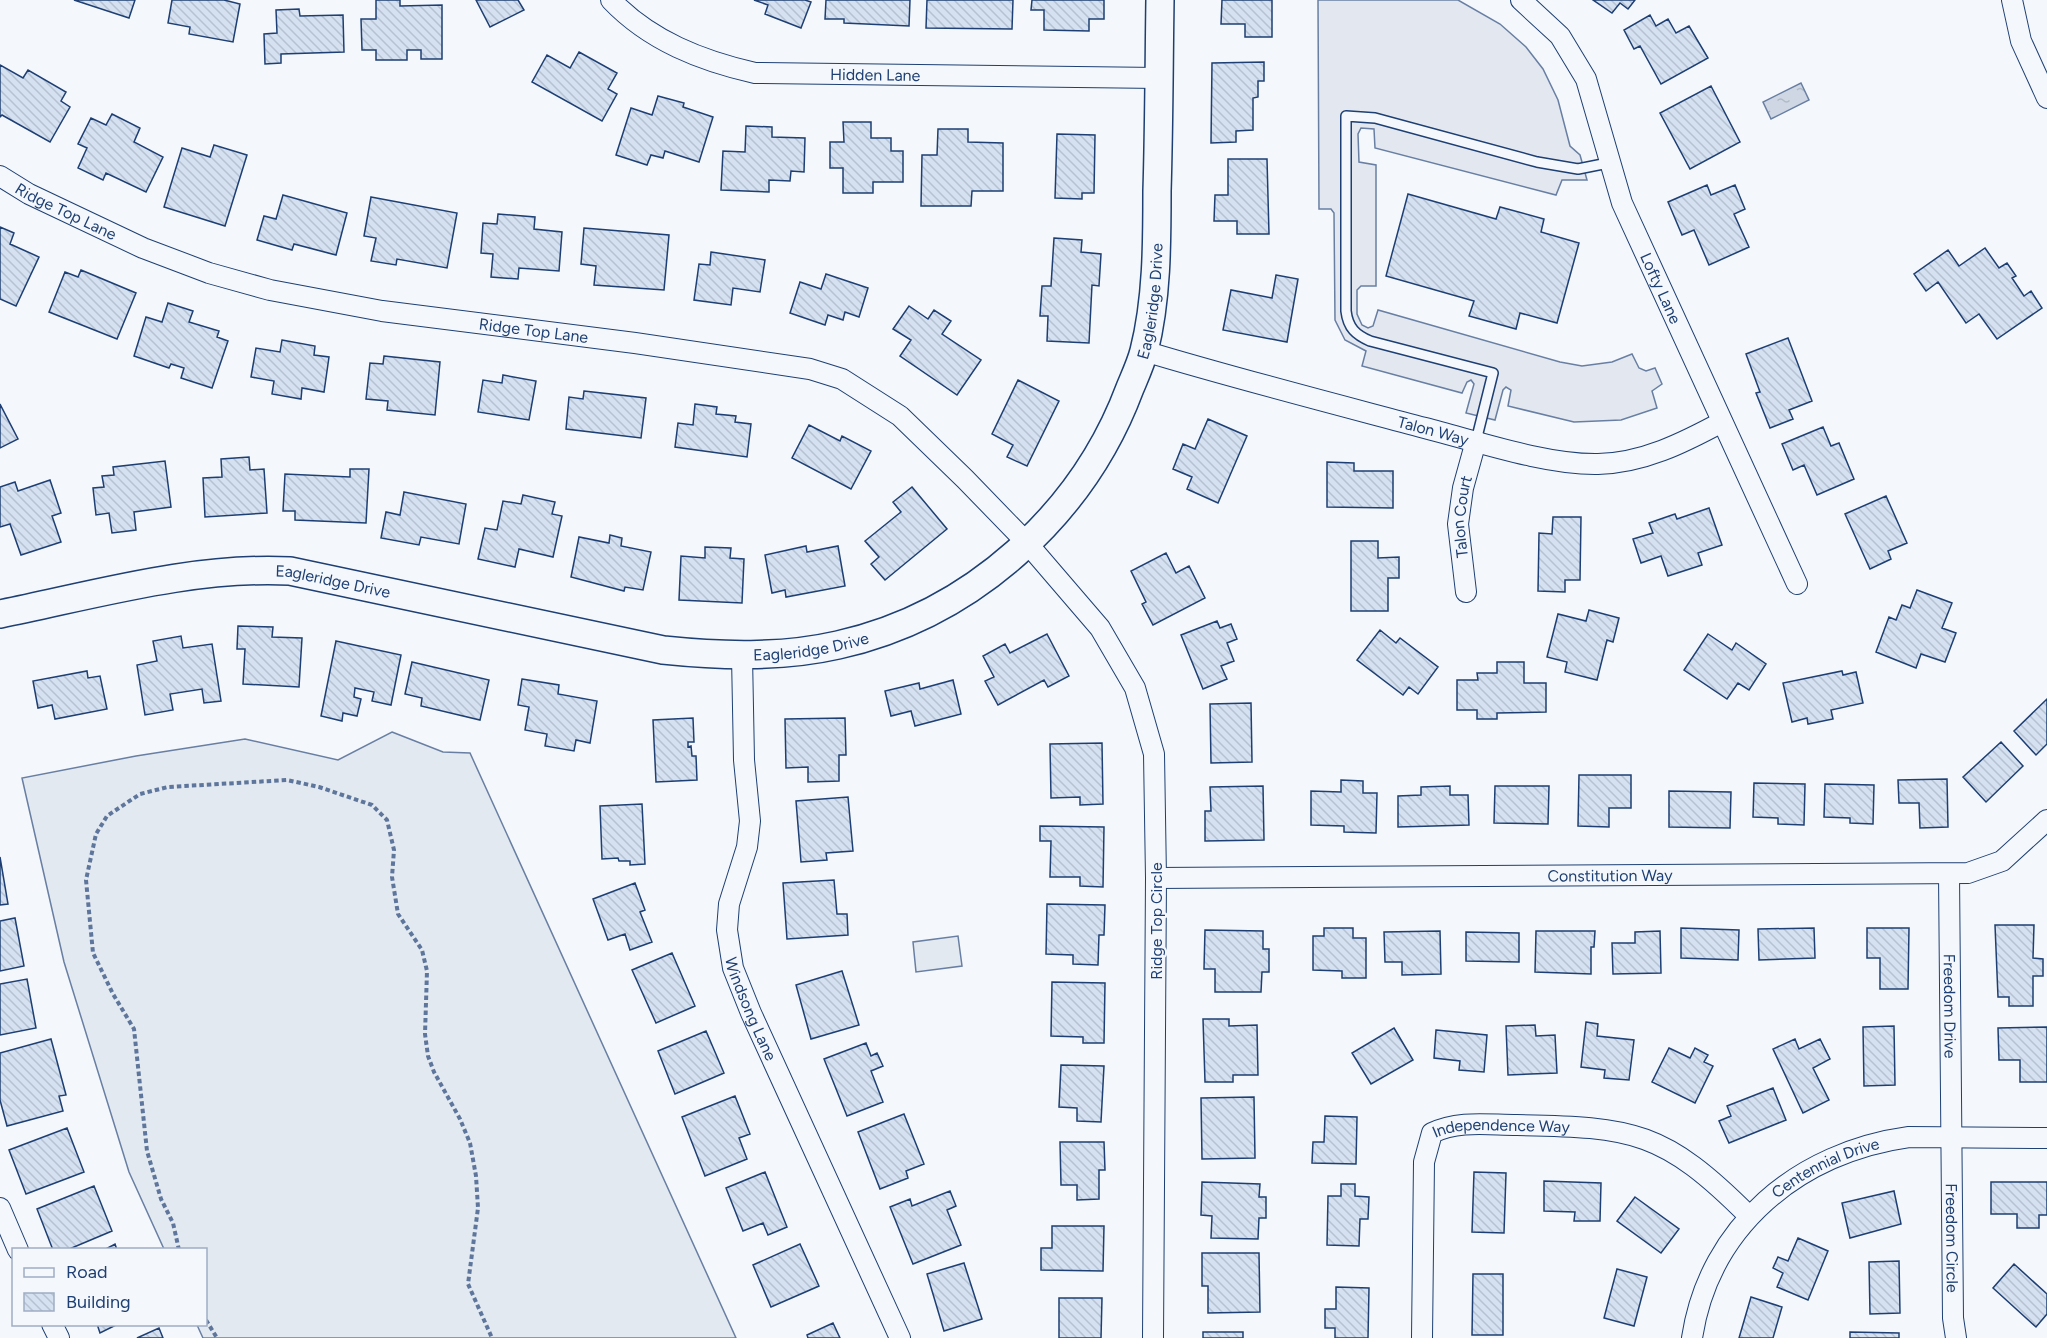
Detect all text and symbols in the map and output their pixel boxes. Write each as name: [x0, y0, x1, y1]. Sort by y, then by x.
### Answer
street label: Hidden Lane: [830, 65, 921, 85]
street label: Ridge Top Lane: [12, 179, 120, 244]
street label: Eagleridge Drive: [1133, 243, 1167, 362]
street label: Lofty Lane: [1636, 250, 1685, 327]
street label: Ridge Top Lane: [478, 314, 590, 347]
street label: Talon Way: [1396, 412, 1471, 450]
street label: Talon Court: [1449, 473, 1476, 559]
street label: Eagleridge Drive: [275, 561, 392, 602]
street label: Eagleridge Drive: [753, 628, 871, 665]
street label: Ridge Top Circle: [1147, 862, 1166, 980]
street label: Constitution Way: [1547, 866, 1673, 886]
street label: Freedom Drive: [1940, 954, 1960, 1059]
street label: Windsong Lane: [721, 956, 781, 1064]
street label: Independence Way: [1429, 1115, 1571, 1142]
street label: Centennial Drive: [1768, 1134, 1881, 1202]
street label: Freedom Circle: [1942, 1183, 1962, 1293]
legend: [12, 1248, 207, 1326]
text: Road: [66, 1261, 107, 1283]
text: Building: [66, 1291, 131, 1313]

